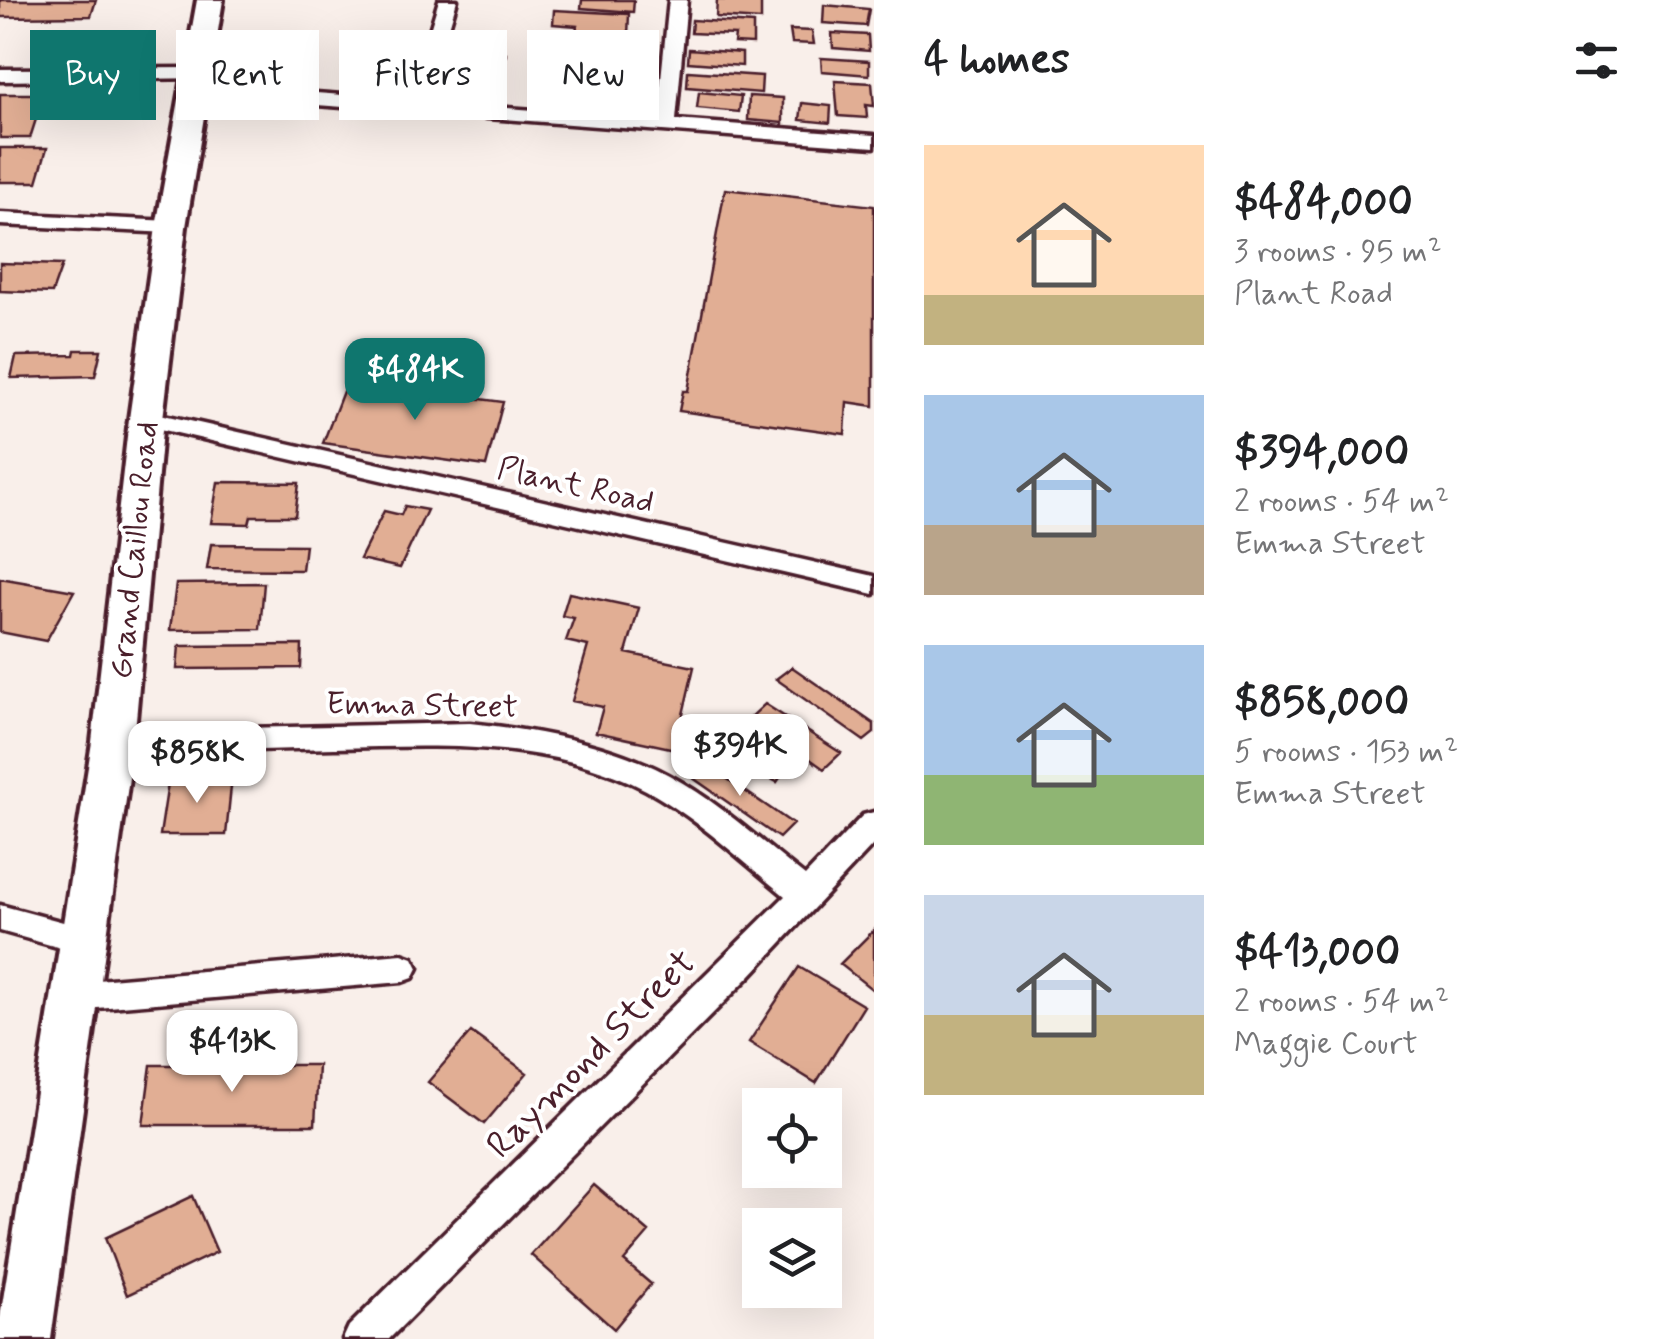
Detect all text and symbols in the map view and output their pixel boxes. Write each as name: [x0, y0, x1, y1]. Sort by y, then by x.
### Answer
chip: Buy: [30, 30, 156, 120]
chip: Rent: [176, 30, 319, 120]
chip: Filters: [339, 30, 507, 120]
chip: New: [527, 30, 659, 120]
text: 4 homes: [924, 33, 1070, 88]
icon: filters: [1569, 33, 1624, 88]
text: $484,000: [1234, 176, 1413, 231]
icon: home: [1004, 185, 1124, 305]
text: 3 rooms · 95 m²: [1234, 231, 1442, 273]
text: Plant Road: [1234, 273, 1393, 315]
pin: $484K: [345, 338, 485, 423]
text: $484K: [367, 349, 463, 391]
street label: Grand Caillou Road: [101, 419, 169, 681]
text: $394,000: [1234, 426, 1409, 481]
icon: home: [1004, 435, 1124, 555]
street label: Plant Road: [493, 448, 658, 524]
text: 2 rooms · 54 m²: [1234, 481, 1449, 523]
text: Emma Street: [1234, 523, 1426, 565]
text: $858,000: [1234, 676, 1409, 731]
street label: Emma Street: [326, 683, 518, 729]
icon: home: [1004, 685, 1124, 805]
pin: $394K: [670, 714, 810, 799]
pin: $858K: [127, 721, 267, 806]
text: $394K: [693, 725, 787, 767]
text: 5 rooms · 153 m²: [1234, 731, 1458, 773]
text: $858K: [150, 732, 244, 774]
text: Emma Street: [1234, 773, 1426, 815]
text: $413,000: [1234, 926, 1400, 981]
icon: home: [1004, 935, 1124, 1055]
street label: Raymond Street: [477, 940, 707, 1170]
text: 2 rooms · 54 m²: [1234, 981, 1449, 1023]
pin: $413K: [162, 1010, 302, 1095]
text: $413K: [189, 1021, 275, 1063]
text: Maggie Court: [1234, 1023, 1418, 1065]
map controls: [742, 1088, 842, 1308]
button: locate: [742, 1088, 842, 1188]
button: layers: [742, 1208, 842, 1308]

